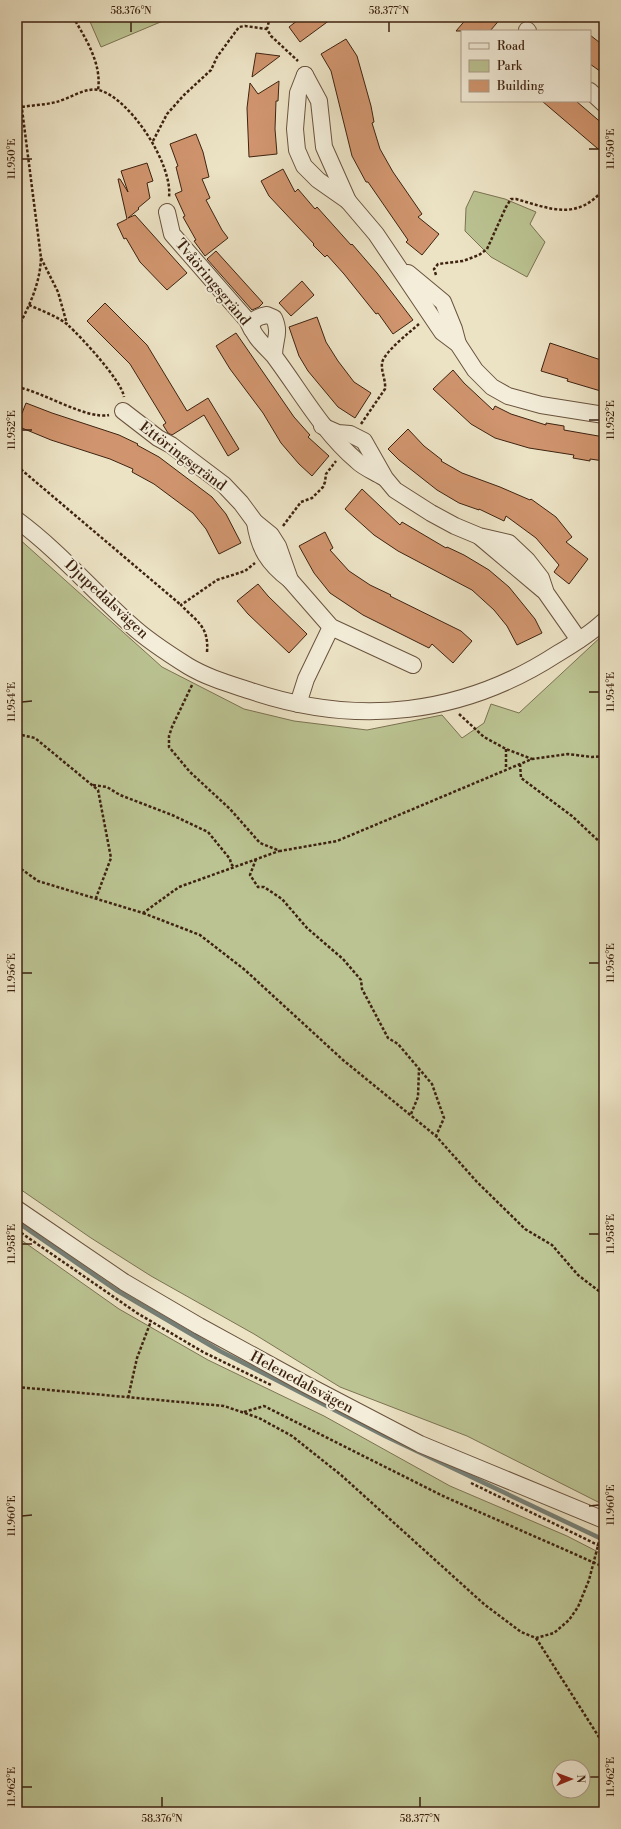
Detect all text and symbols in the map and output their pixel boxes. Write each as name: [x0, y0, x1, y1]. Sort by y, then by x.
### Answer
text: 58.376°N: [110, 5, 152, 17]
text: 58.377°N: [369, 5, 410, 17]
legend: [461, 30, 591, 102]
text: Road: [497, 39, 525, 54]
text: Park: [497, 59, 523, 74]
text: Building: [496, 79, 545, 94]
text: 11.950°E: [605, 129, 617, 169]
text: 11.950°E: [6, 139, 18, 179]
street label: Tvåöringsgränd: [171, 235, 255, 330]
text: 11.952°E: [605, 400, 617, 440]
text: 11.952°E: [6, 410, 18, 450]
street label: Ettöringsgränd: [136, 418, 230, 496]
street label: Djupedalsvägen: [61, 556, 153, 643]
text: 11.954°E: [605, 672, 617, 712]
text: 11.954°E: [6, 682, 18, 722]
text: 11.956°E: [605, 943, 617, 983]
text: 11.956°E: [6, 953, 18, 993]
text: 11.958°E: [605, 1214, 617, 1254]
text: 11.958°E: [6, 1224, 18, 1264]
street label: Helenedalsvägen: [247, 1347, 357, 1418]
text: 11.960°E: [605, 1485, 617, 1525]
text: 11.960°E: [6, 1496, 18, 1536]
text: 11.962°E: [605, 1757, 617, 1797]
north arrow: [551, 1759, 591, 1799]
text: 11.962°E: [6, 1767, 18, 1807]
text: N: [573, 1774, 587, 1784]
text: 58.376°N: [141, 1813, 183, 1825]
text: 58.377°N: [400, 1813, 441, 1825]

